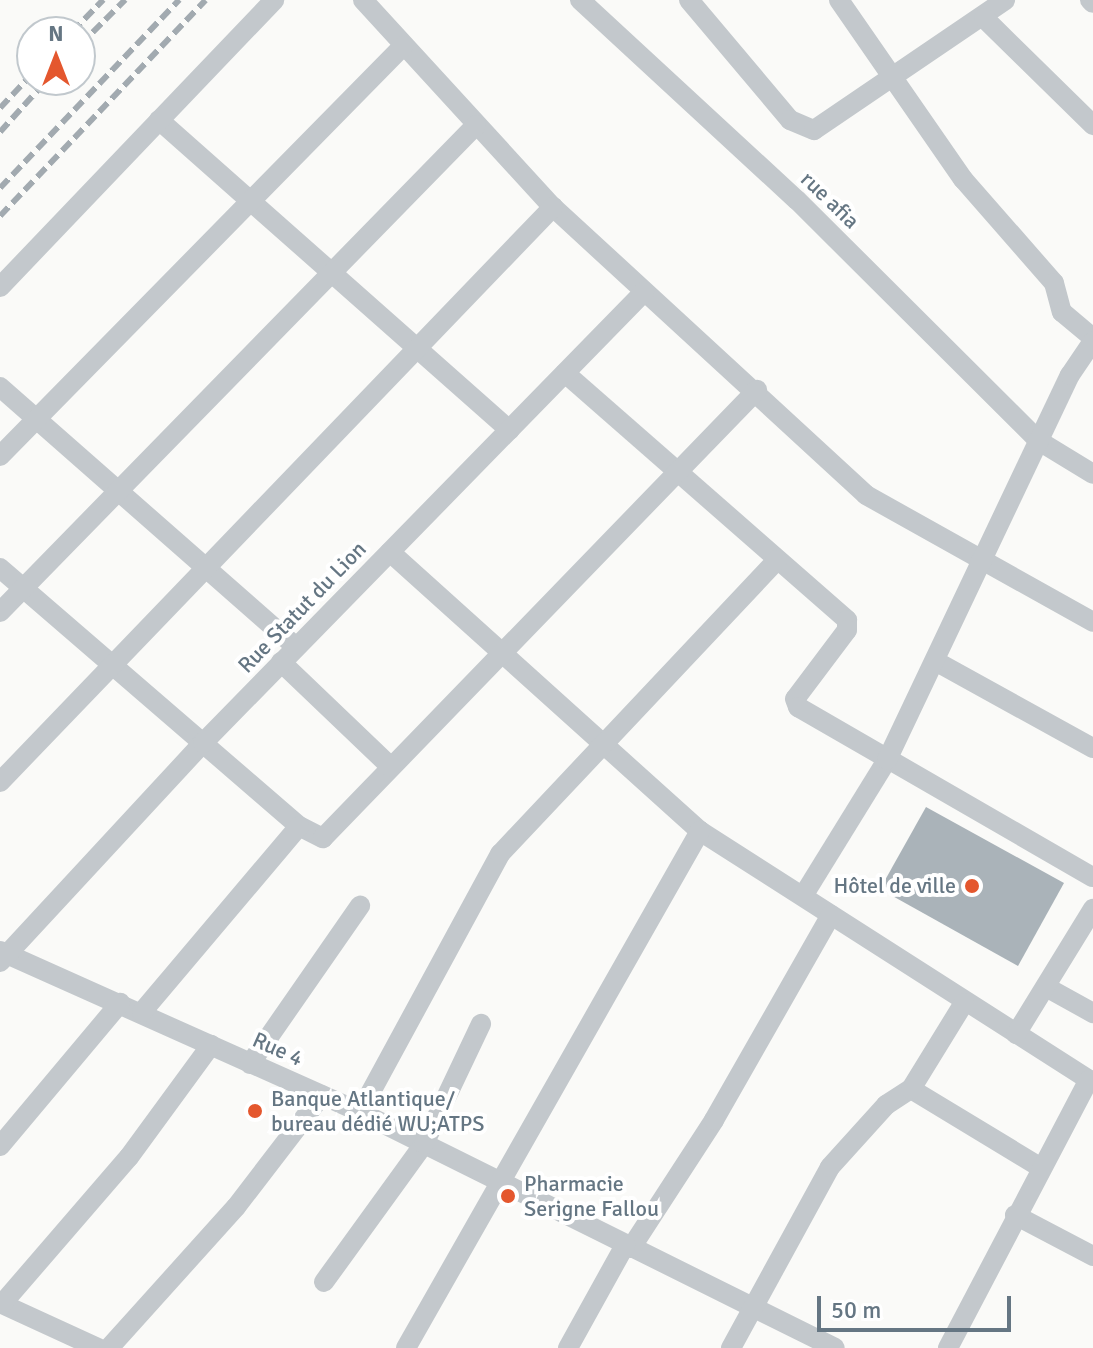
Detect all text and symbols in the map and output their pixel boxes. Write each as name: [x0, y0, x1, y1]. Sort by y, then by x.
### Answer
north arrow: [16, 16, 96, 96]
text: N: [48, 20, 64, 47]
street label: rue afia: [795, 166, 865, 234]
street label: Rue Statut du Lion: [233, 536, 371, 678]
place label: Hôtel de ville: [833, 873, 956, 899]
marker: Hôtel de ville: [963, 877, 981, 895]
street label: Rue 4: [249, 1026, 307, 1072]
place label: Banque Atlantique/ bureau dédié WU;ATPS: [271, 1085, 484, 1136]
marker: Banque Atlantique/ bureau dédié WU;ATPS: [246, 1102, 264, 1120]
place label: Pharmacie Serigne Fallou: [524, 1170, 659, 1222]
marker: Pharmacie Serigne Fallou: [499, 1187, 517, 1205]
scale bar: [821, 1280, 1015, 1330]
text: 50 m: [831, 1295, 881, 1325]

